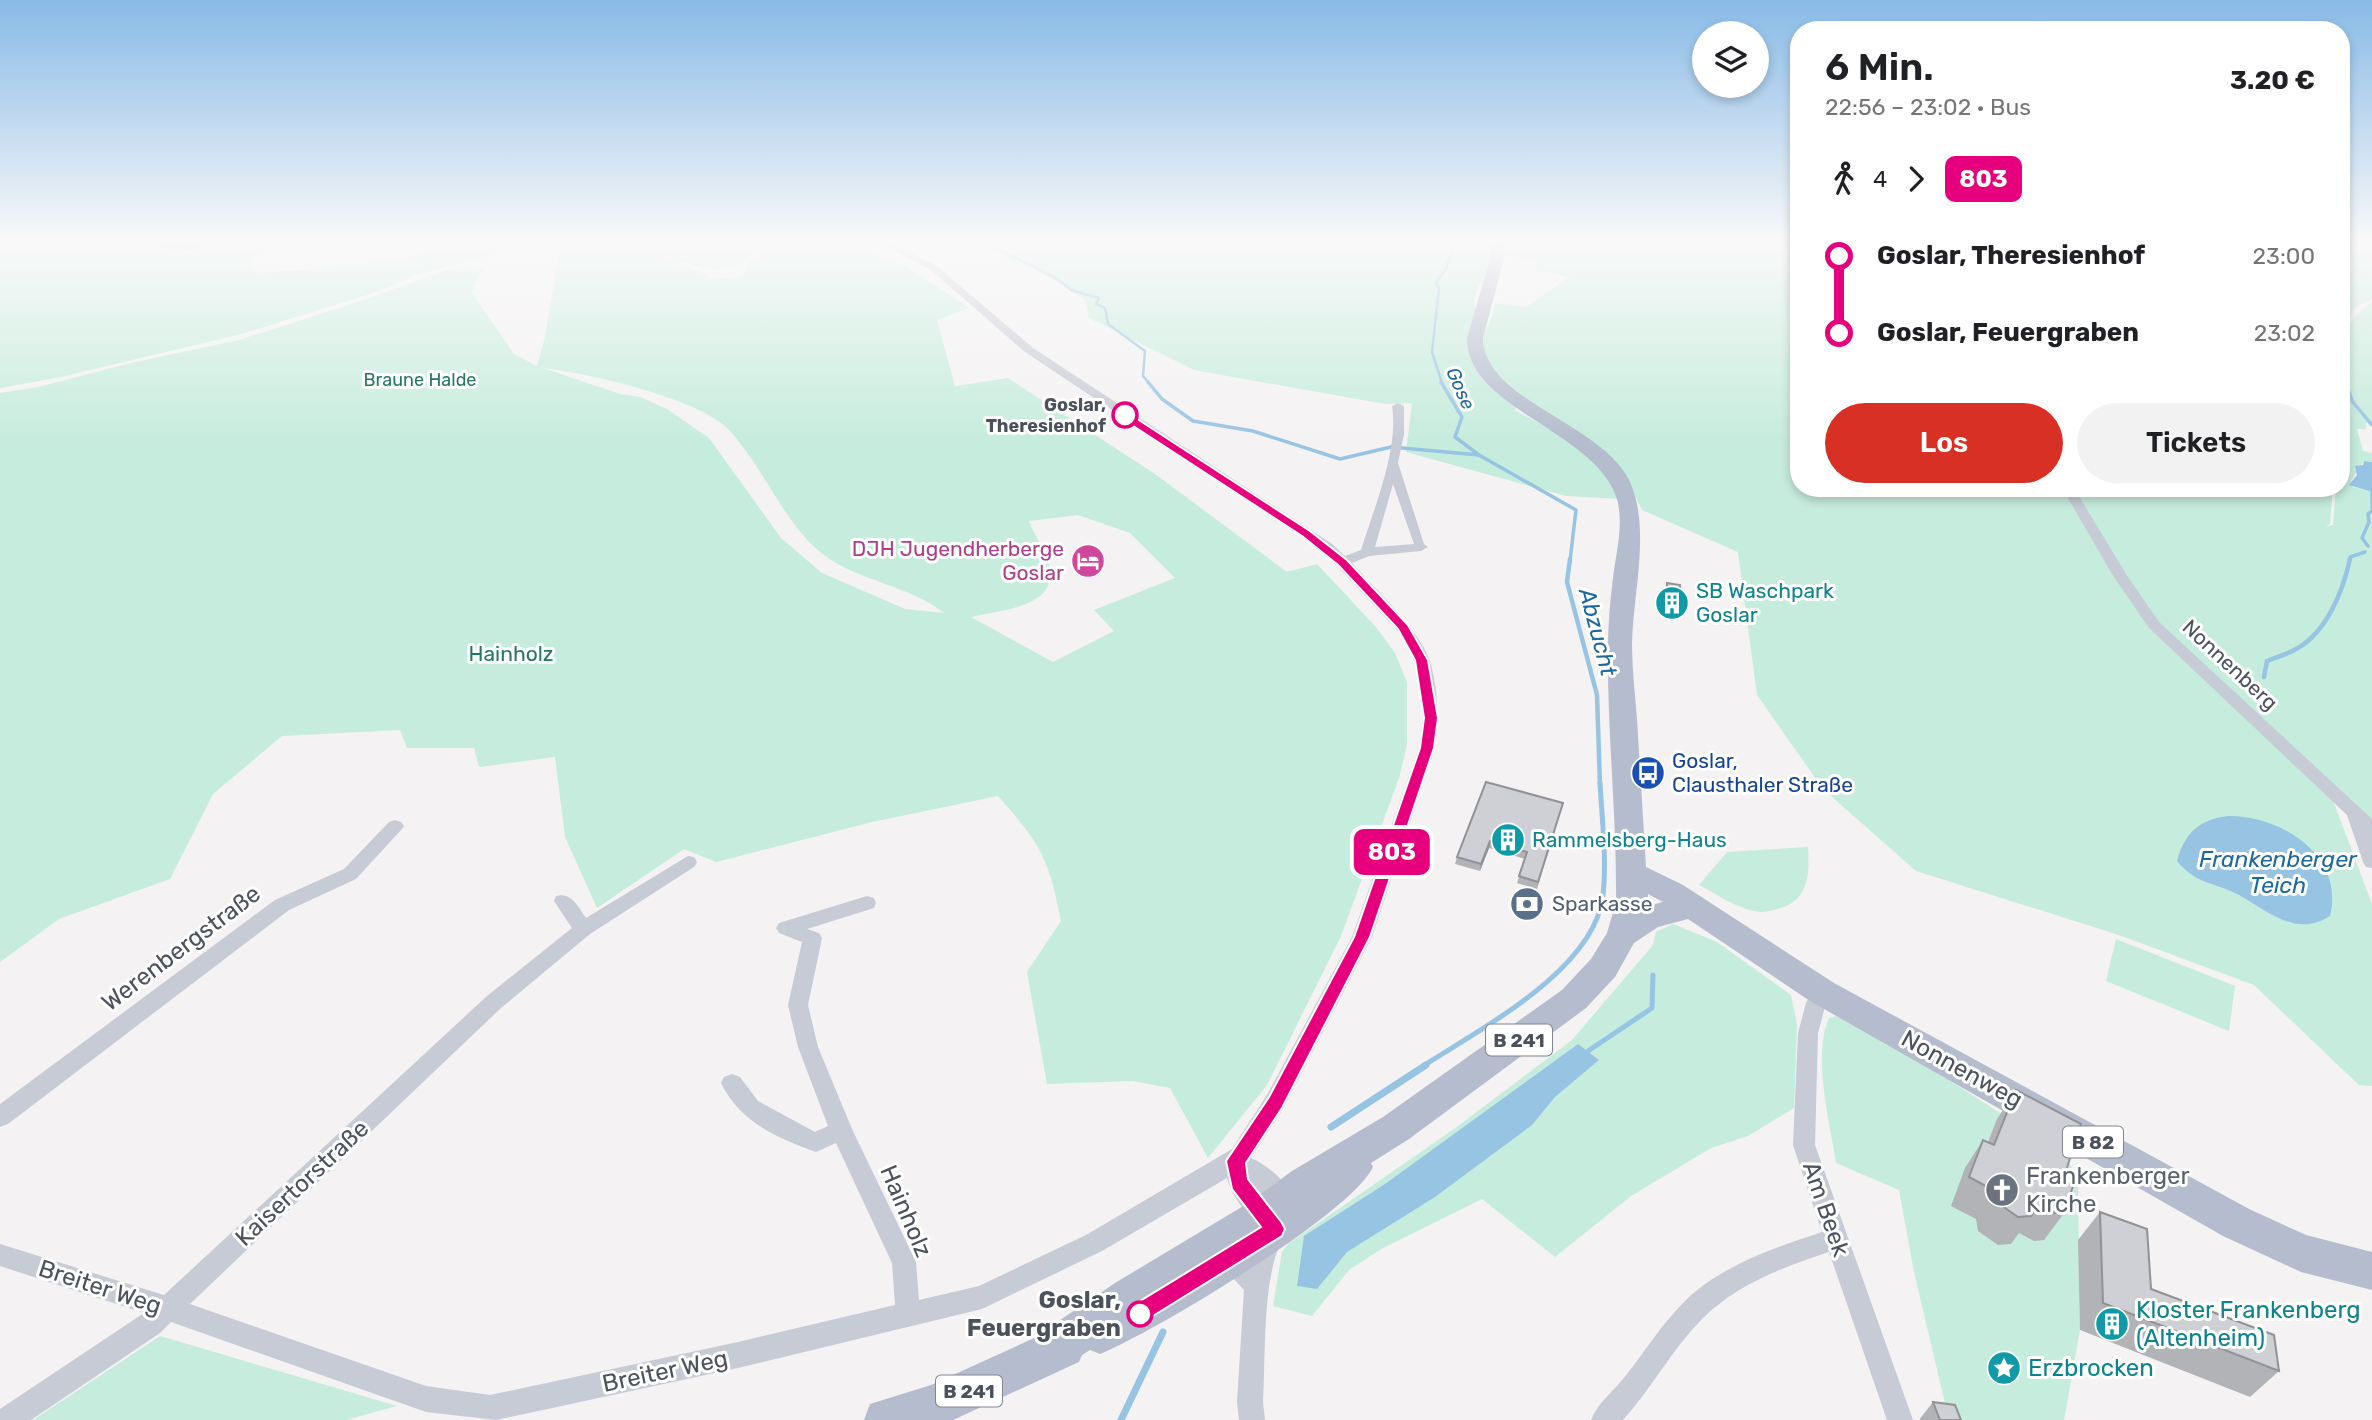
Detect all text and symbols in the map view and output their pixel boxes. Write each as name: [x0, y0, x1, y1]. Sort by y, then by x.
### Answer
map controls: [1692, 21, 1769, 98]
button: layers: [1692, 21, 1769, 98]
text: 6 Min.: [1825, 44, 1934, 90]
text: 3.20 €: [2230, 65, 2315, 96]
text: 22:56 – 23:02 · Bus: [1825, 93, 2031, 121]
icon: walk: [1825, 160, 1863, 198]
icon: forward: [1897, 160, 1935, 198]
text: 4: [1873, 165, 1887, 193]
text: 803: [1959, 165, 2008, 193]
text: Goslar, Theresienhof: [1877, 240, 2145, 271]
text: 23:00: [2253, 242, 2315, 270]
text: Goslar, Feuergraben: [1877, 317, 2139, 348]
text: 23:02: [2254, 319, 2315, 347]
water label: Gose: [1441, 363, 1480, 413]
park label: Braune Halde: [364, 369, 476, 391]
place label: Goslar, Theresienhof: [986, 394, 1106, 437]
marker: Goslar, Theresienhof: [1112, 402, 1138, 428]
button: Los: [1825, 403, 2063, 483]
button: Tickets: [2077, 403, 2315, 483]
place label: DJH Jugendherberge Goslar: [852, 536, 1064, 585]
hotel icon: DJH Jugendherberge Goslar: [1069, 542, 1107, 580]
place label: SB Waschpark Goslar: [1696, 578, 1834, 627]
water label: Abzucht: [1573, 584, 1623, 680]
building icon: SB Waschpark Goslar: [1653, 584, 1691, 622]
street label: Nonnenberg: [2178, 614, 2283, 715]
park label: Hainholz: [468, 641, 554, 666]
place label: Goslar, Clausthaler Straße: [1672, 748, 1853, 797]
bus stop icon: Goslar, Clausthaler Straße: [1629, 754, 1667, 792]
building icon: Rammelsberg-Haus: [1489, 821, 1527, 859]
place label: Rammelsberg-Haus: [1532, 827, 1727, 852]
line badge: 803: [1352, 829, 1432, 875]
text: 803: [1368, 838, 1416, 866]
water label: Frankenberger Teich: [2199, 845, 2358, 899]
street label: Werenbergstraße: [96, 879, 266, 1017]
bank icon: Sparkasse: [1508, 885, 1546, 923]
place label: Sparkasse: [1552, 891, 1653, 916]
road number: B 241: [1486, 1024, 1552, 1056]
street label: Nonnenweg: [1897, 1024, 2027, 1114]
street label: Kaisertorstraße: [230, 1114, 374, 1252]
road number: B 82: [2063, 1126, 2123, 1158]
street label: Am Beek: [1797, 1158, 1855, 1261]
street label: Hainholz: [874, 1161, 938, 1261]
place label: Frankenberger Kirche: [2026, 1162, 2190, 1218]
church icon: Frankenberger Kirche: [1983, 1171, 2021, 1209]
street label: Breiter Weg: [35, 1254, 165, 1320]
place label: Goslar, Feuergraben: [967, 1286, 1121, 1342]
place label: Kloster Frankenberg (Altenheim): [2136, 1296, 2361, 1352]
marker: Goslar, Feuergraben: [1127, 1301, 1153, 1327]
building icon: Kloster Frankenberg (Altenheim): [2093, 1305, 2131, 1343]
street label: Breiter Weg: [600, 1344, 730, 1398]
place icon: Erzbrocken: [1985, 1349, 2023, 1387]
place label: Erzbrocken: [2028, 1354, 2154, 1382]
road number: B 241: [936, 1376, 1002, 1406]

